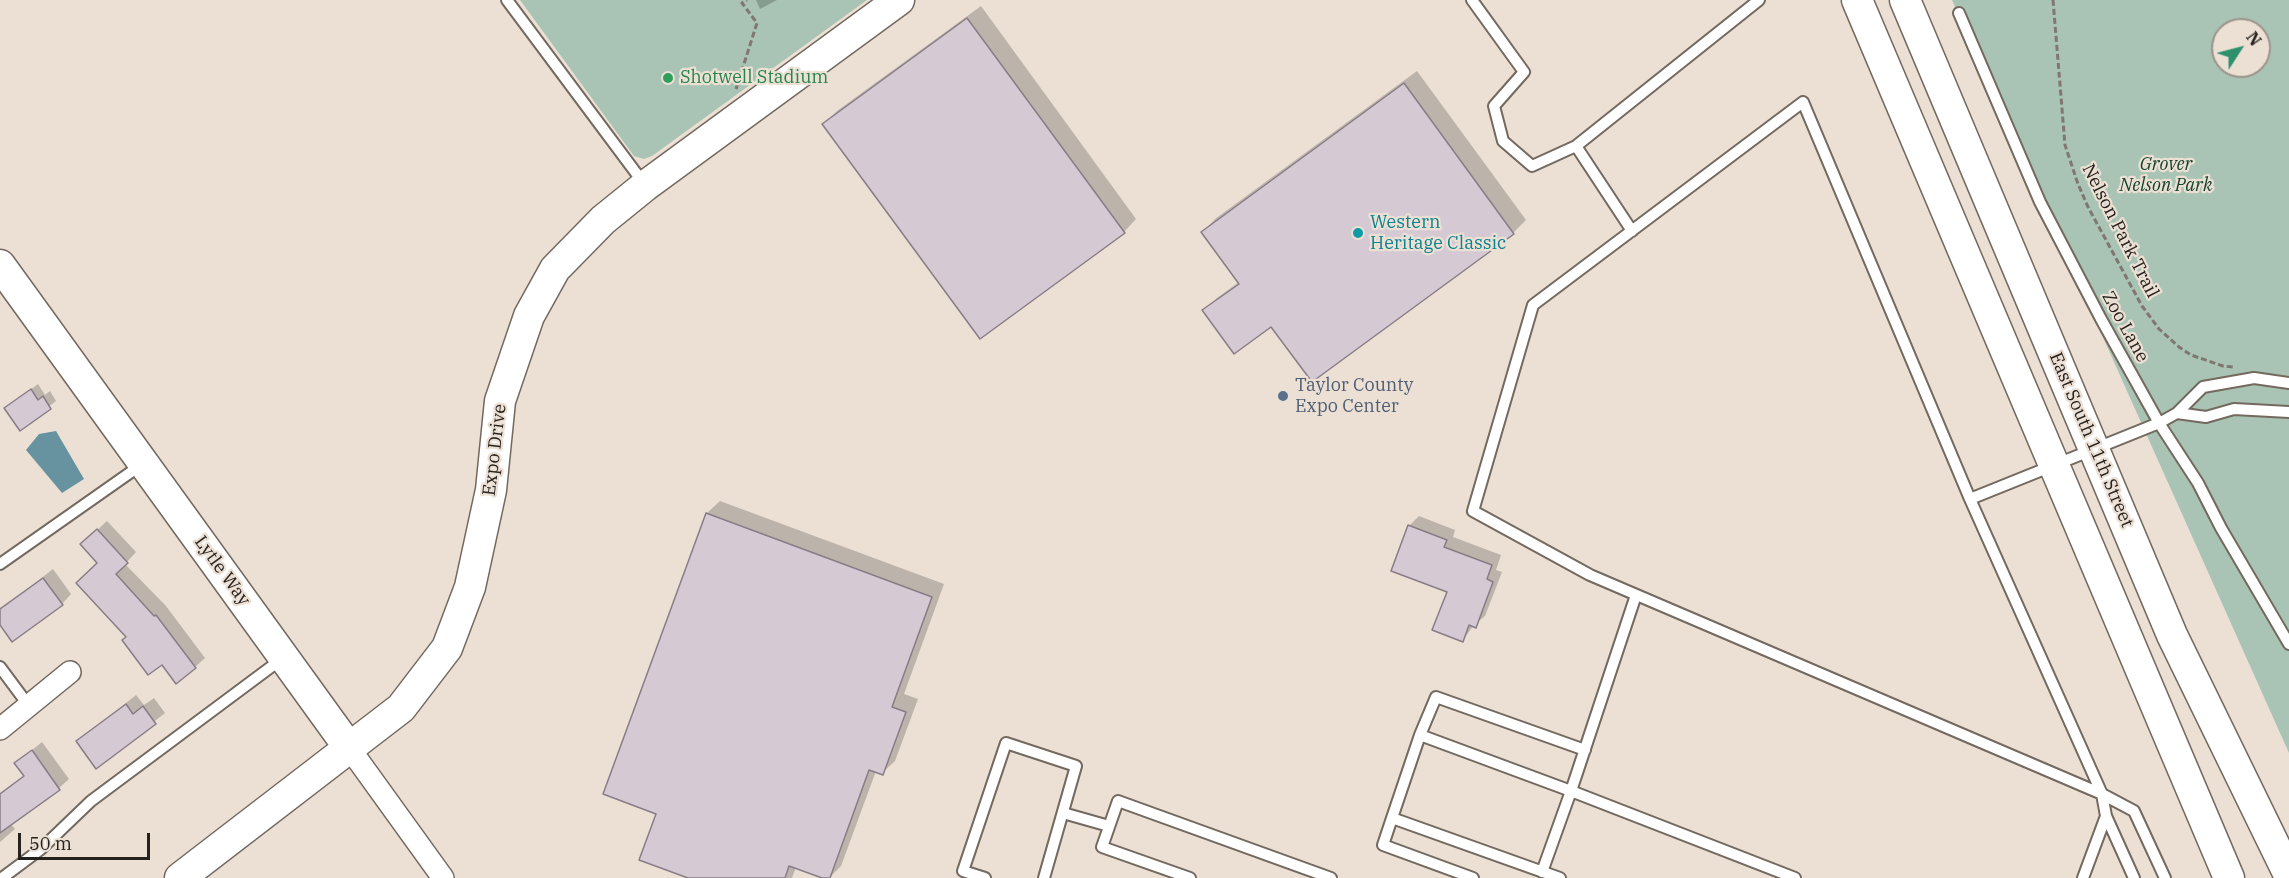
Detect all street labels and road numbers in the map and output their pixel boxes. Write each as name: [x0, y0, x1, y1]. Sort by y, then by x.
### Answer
street label: Nelson Park Trail: [2077, 160, 2163, 302]
street label: Zoo Lane: [2097, 288, 2153, 366]
street label: East South 11th Street: [2044, 349, 2138, 531]
street label: Expo Drive: [479, 403, 511, 497]
street label: Lytle Way: [189, 532, 255, 610]

